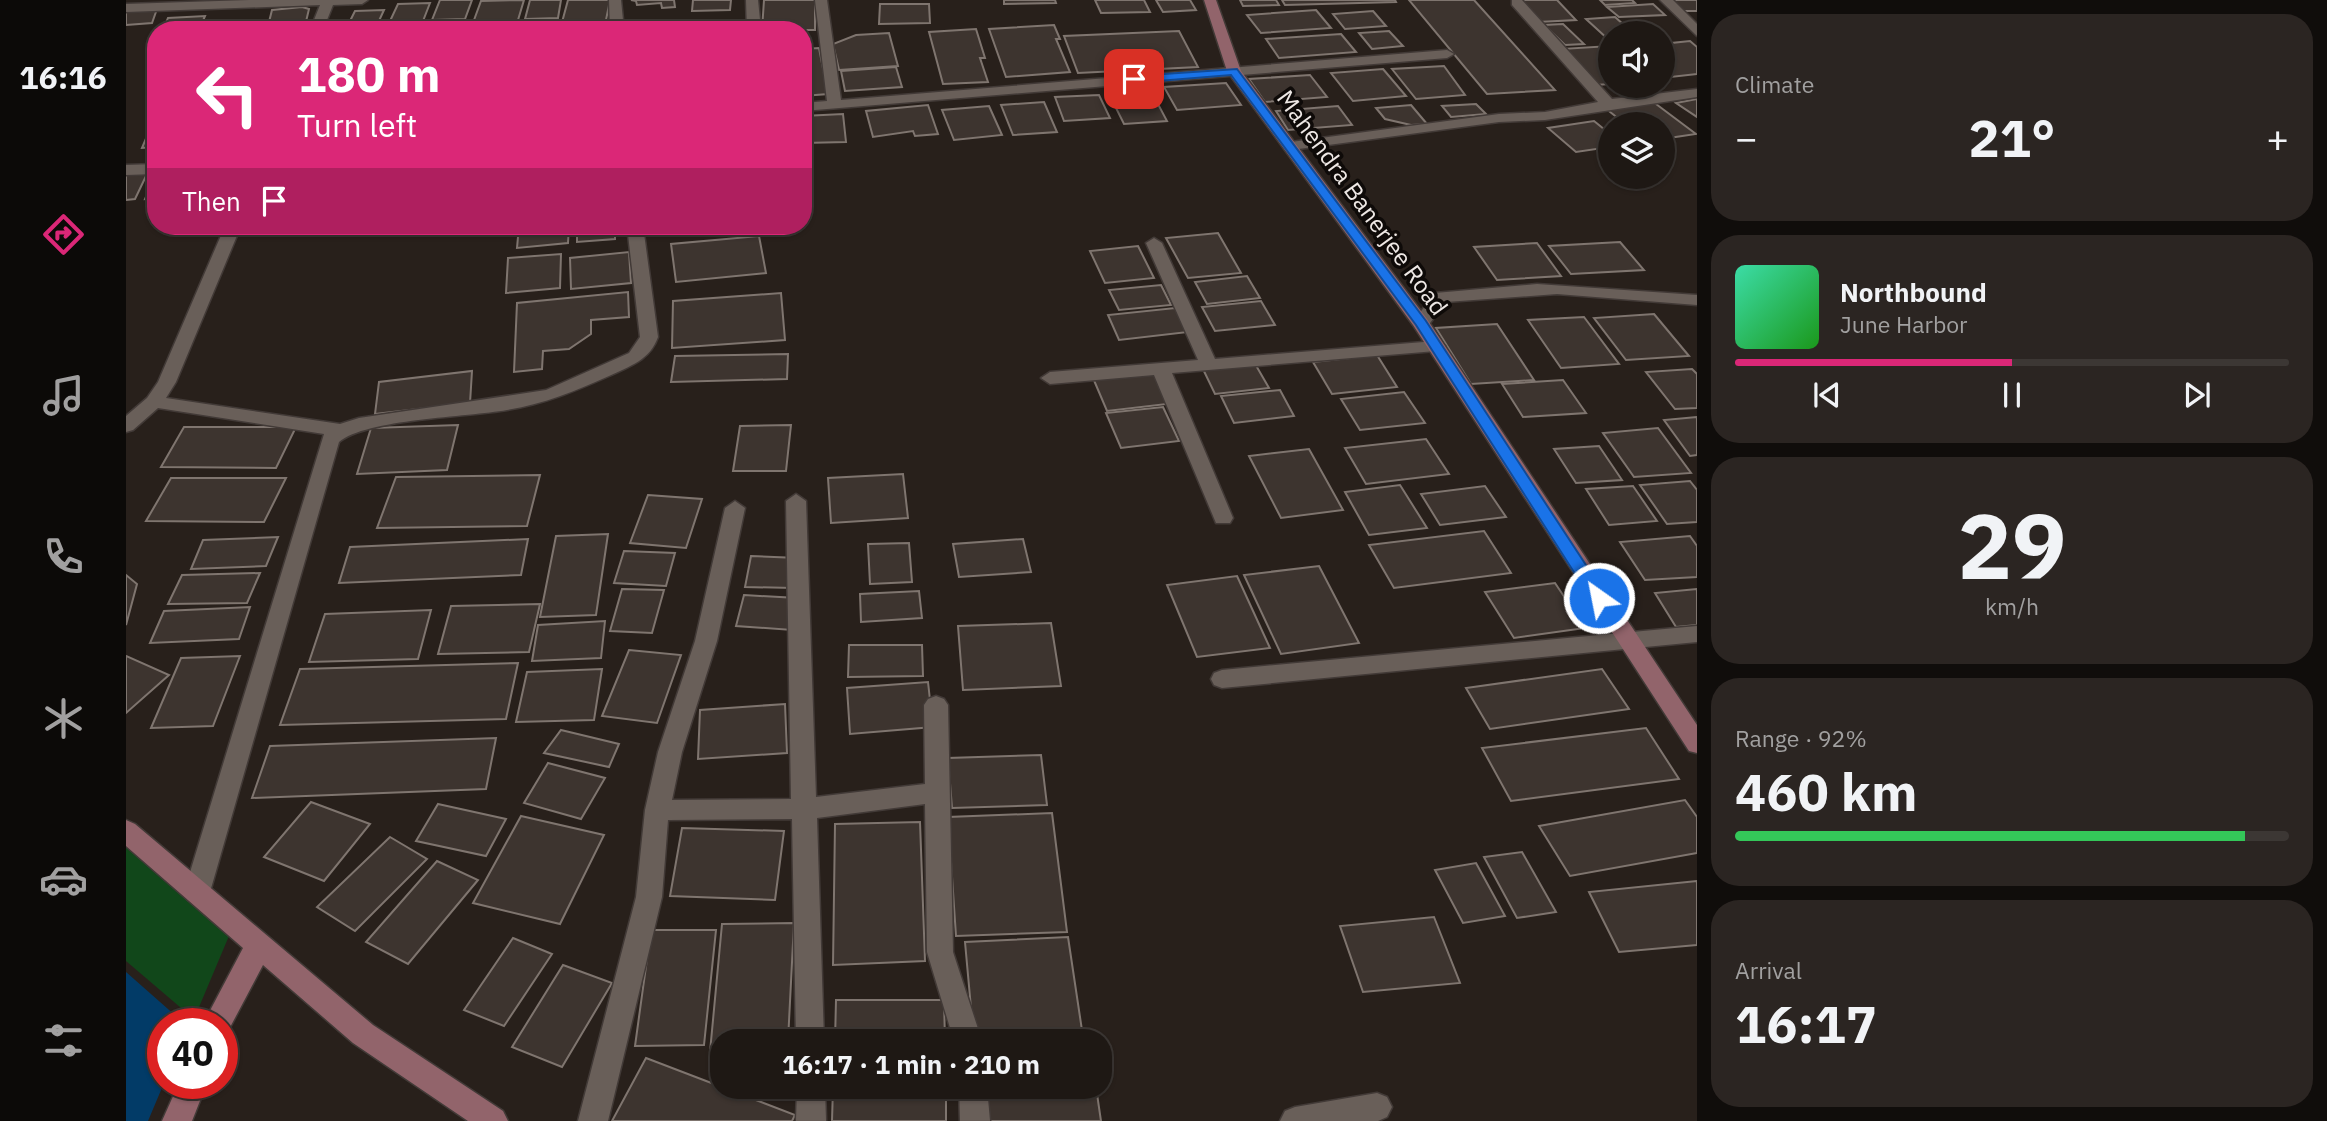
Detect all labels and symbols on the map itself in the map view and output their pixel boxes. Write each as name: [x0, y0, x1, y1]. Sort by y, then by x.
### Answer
pin: [1104, 49, 1164, 109]
street label: Mahendra Banerjee Road: [1270, 83, 1455, 322]
position arrow: [1562, 561, 1636, 635]
speed limit sign: 40: [147, 1008, 238, 1099]

